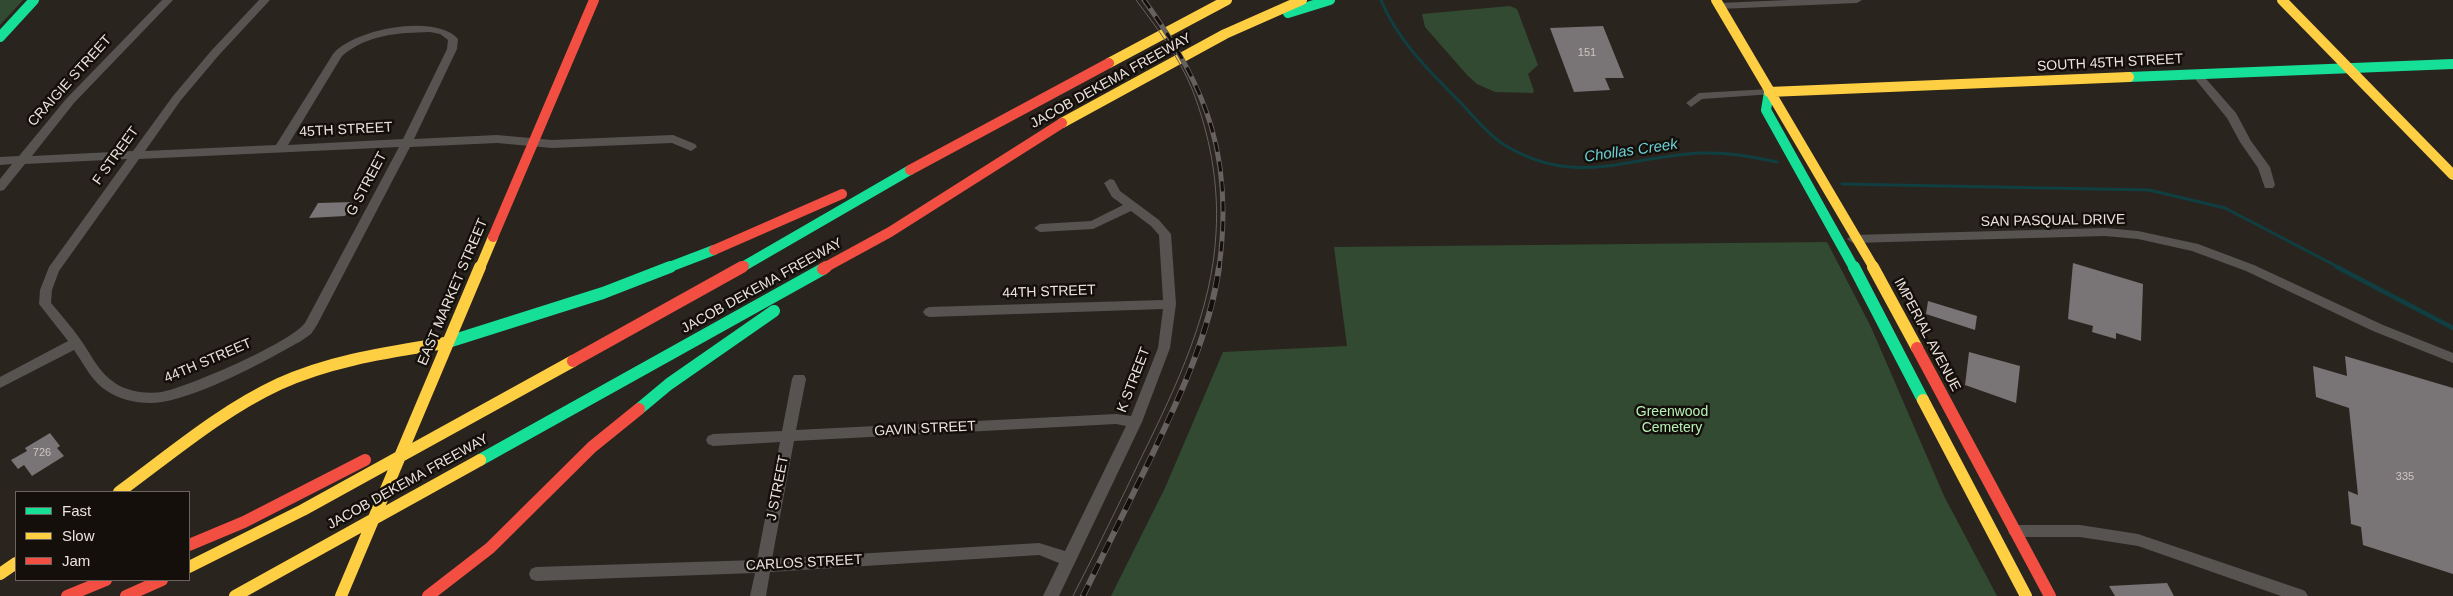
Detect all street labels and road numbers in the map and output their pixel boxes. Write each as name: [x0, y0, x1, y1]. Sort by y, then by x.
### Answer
street label: JACOB DEKEMA FREEWAY: [1028, 30, 1194, 132]
street label: CRAIGIE STREET: [25, 32, 115, 130]
street label: SOUTH 45TH STREET: [2037, 51, 2183, 75]
street label: 45TH STREET: [299, 119, 393, 141]
street label: F STREET: [89, 124, 143, 188]
street label: G STREET: [343, 149, 391, 219]
street label: SAN PASQUAL DRIVE: [1981, 211, 2125, 231]
street label: EAST MARKET STREET: [414, 216, 492, 368]
street label: JACOB DEKEMA FREEWAY: [679, 235, 845, 337]
street label: IMPERIAL AVENUE: [1890, 276, 1964, 394]
street label: 44TH STREET: [1002, 282, 1096, 302]
street label: 44TH STREET: [162, 335, 254, 387]
street label: K STREET: [1114, 345, 1154, 415]
street label: GAVIN STREET: [874, 418, 976, 440]
street label: JACOB DEKEMA FREEWAY: [325, 431, 491, 533]
street label: J STREET: [763, 454, 793, 522]
street label: CARLOS STREET: [745, 552, 863, 574]

